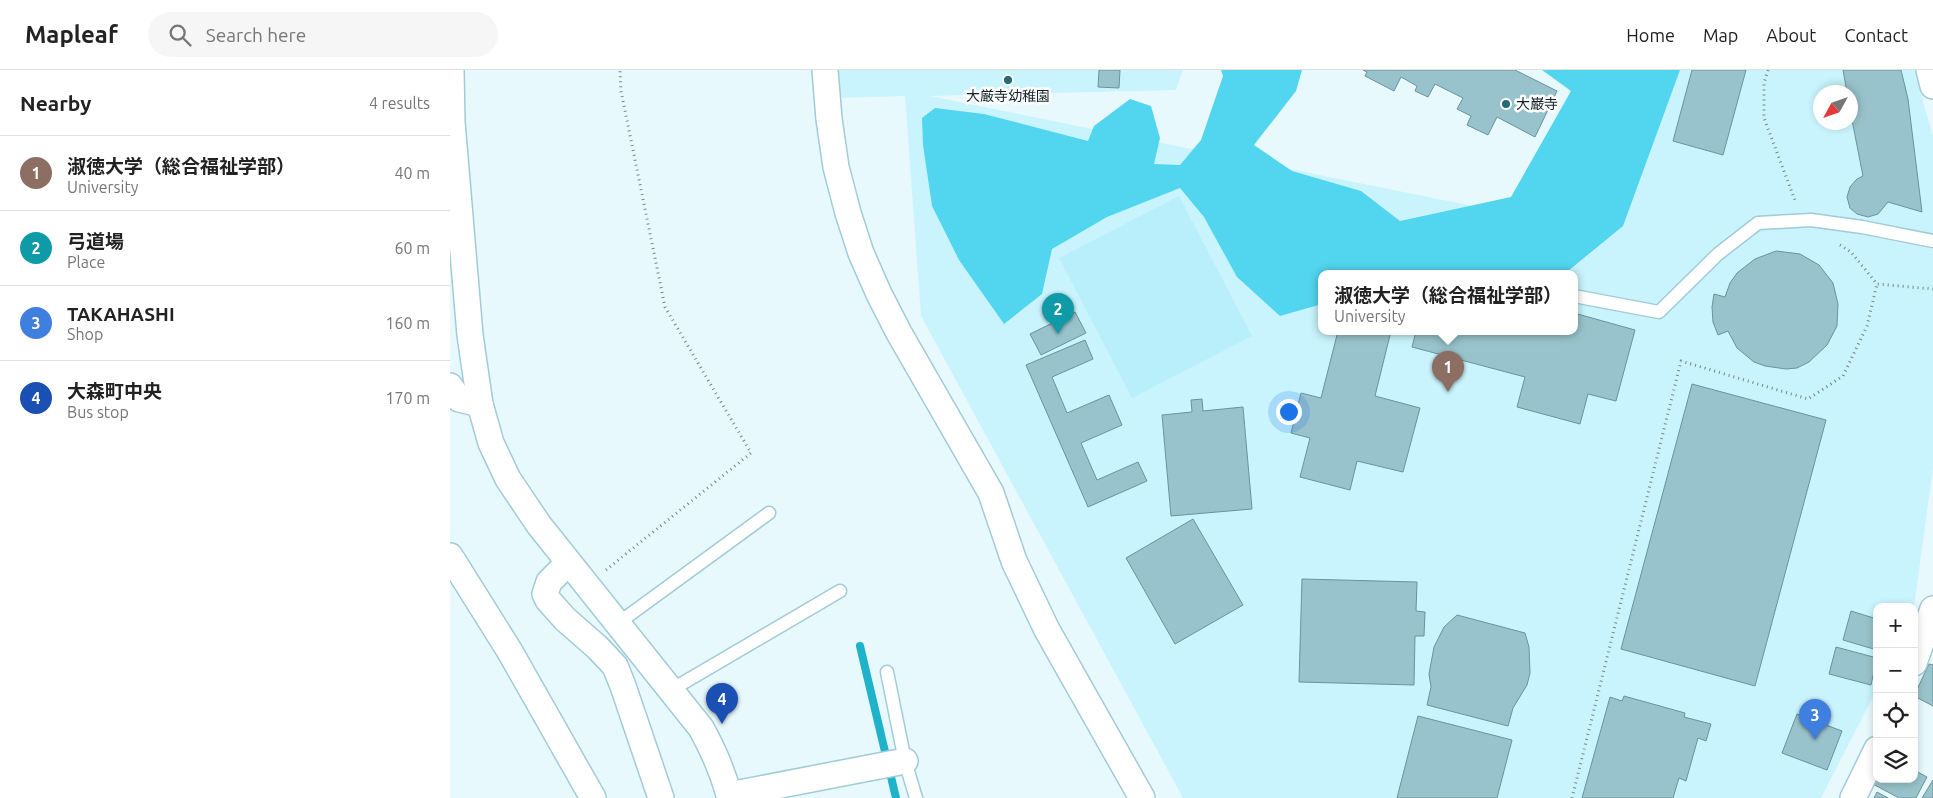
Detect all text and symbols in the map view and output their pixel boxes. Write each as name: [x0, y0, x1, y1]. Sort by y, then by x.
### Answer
search box: [148, 12, 498, 57]
text: Mapleaf: [25, 21, 118, 48]
icon: search: [166, 21, 194, 49]
text: Search here: [206, 24, 306, 46]
text: Home: [1626, 25, 1675, 45]
text: Map: [1703, 25, 1738, 45]
text: About: [1766, 25, 1816, 45]
text: Contact: [1844, 25, 1908, 45]
marker: 大厳寺幼稚園: [1002, 74, 1014, 86]
north arrow: [1813, 85, 1858, 130]
place label: 大厳寺幼稚園: [966, 88, 1050, 104]
text: Nearby: [20, 91, 91, 115]
text: 4 results: [369, 94, 430, 112]
place label: 大巌寺: [1516, 96, 1558, 112]
marker: 大巌寺: [1500, 98, 1512, 110]
text: 淑徳大学（総合福祉学部）: [67, 155, 295, 177]
text: 1: [31, 164, 41, 182]
text: 40 m: [394, 164, 430, 182]
text: University: [67, 178, 138, 196]
text: 弓道場: [67, 230, 124, 252]
text: 2: [31, 239, 41, 257]
text: 60 m: [394, 239, 430, 257]
text: Place: [67, 253, 105, 271]
popup: [1318, 270, 1578, 335]
text: 淑徳大学（総合福祉学部）: [1334, 284, 1562, 306]
pin: 2: [1042, 293, 1074, 334]
text: TAKAHASHI: [67, 303, 175, 325]
text: University: [1334, 307, 1405, 325]
text: 3: [31, 314, 41, 332]
text: 160 m: [385, 314, 430, 332]
text: Shop: [67, 325, 103, 343]
pin: 1: [1432, 351, 1464, 392]
text: 大森町中央: [67, 380, 162, 402]
text: 4: [31, 389, 41, 407]
text: 170 m: [385, 389, 430, 407]
your location: [1276, 399, 1302, 425]
text: Bus stop: [67, 403, 129, 421]
map controls: [1873, 603, 1918, 783]
button: +: [1873, 603, 1918, 648]
button: −: [1873, 648, 1918, 693]
pin: 4: [706, 683, 738, 724]
button: locate: [1873, 693, 1918, 738]
pin: 3: [1799, 699, 1831, 740]
button: layers: [1873, 738, 1918, 783]

